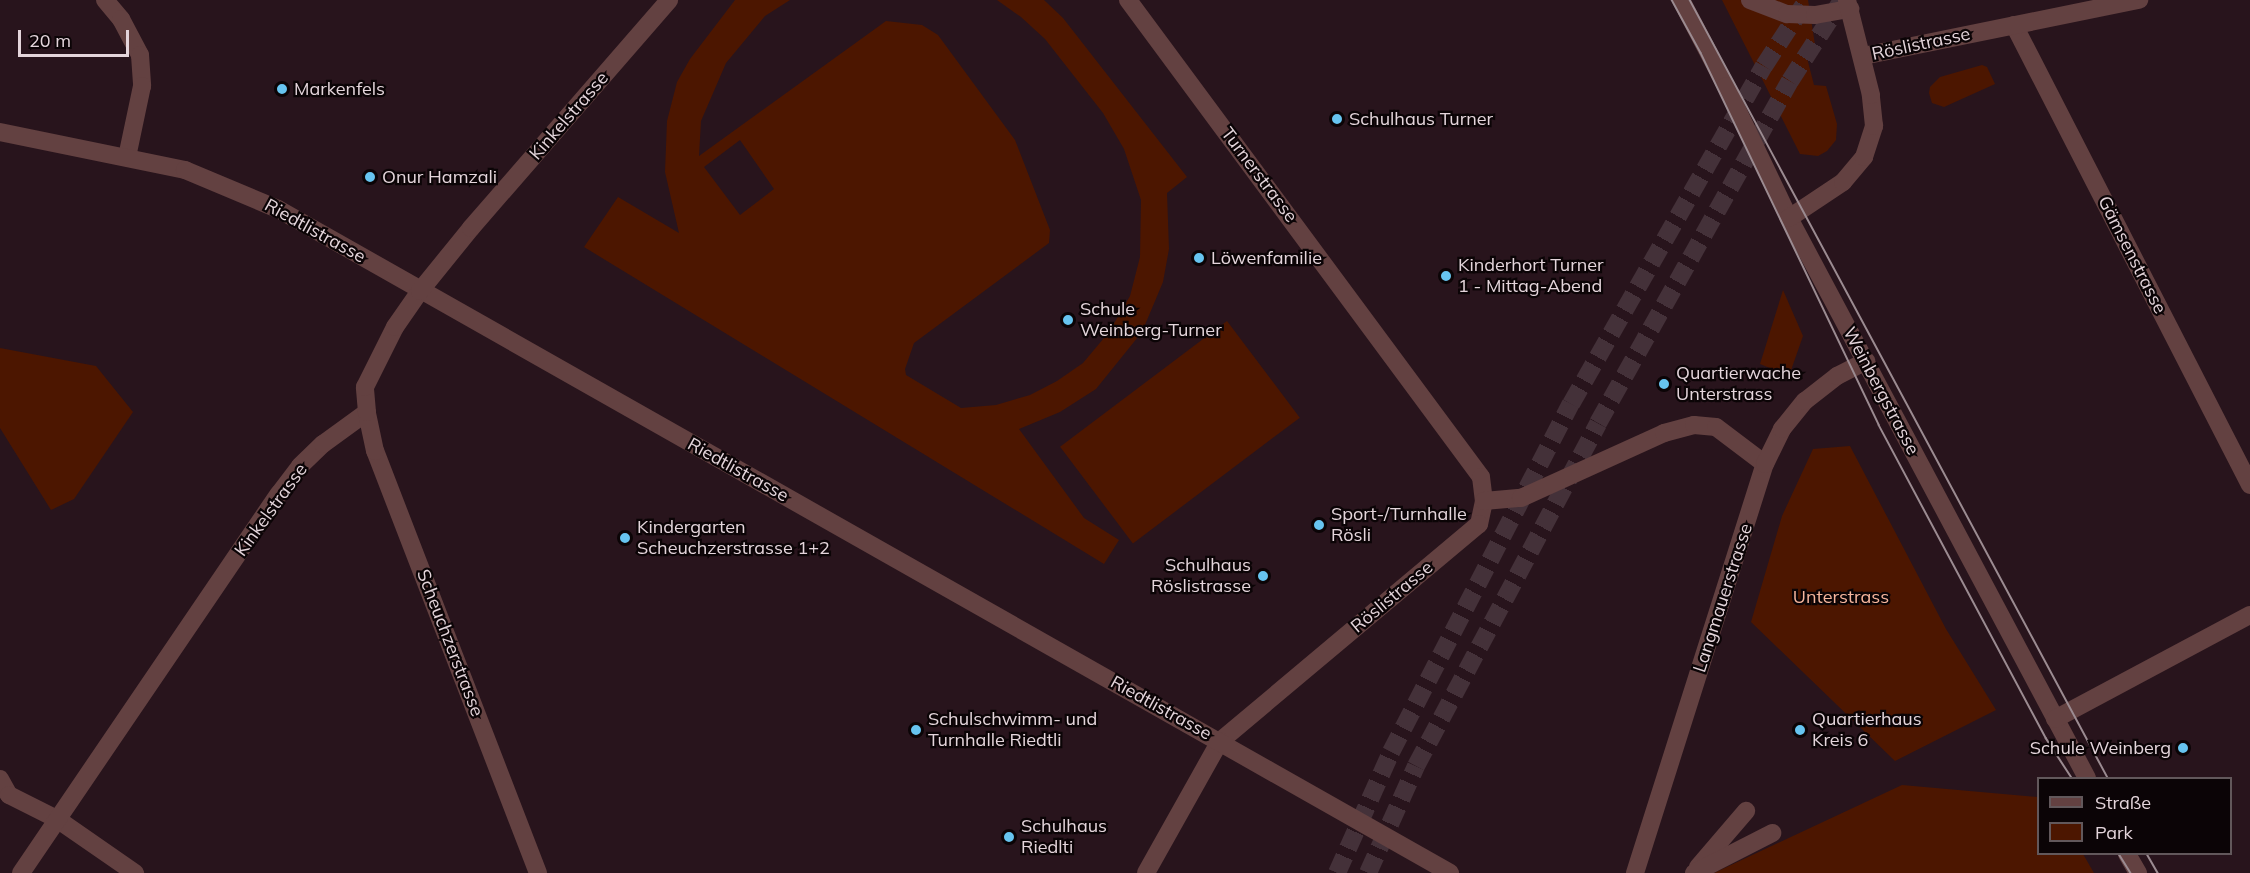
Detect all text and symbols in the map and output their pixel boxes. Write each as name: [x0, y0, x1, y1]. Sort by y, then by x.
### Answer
scale bar: [21, 18, 132, 56]
street label: Röslistrasse: [1870, 23, 1972, 65]
text: 20 m: [29, 29, 71, 52]
street label: Kinkelstrasse: [525, 68, 613, 164]
place label: Markenfels: [294, 78, 385, 100]
marker: Markenfels: [275, 82, 289, 96]
place label: Schulhaus Turner: [1349, 108, 1493, 130]
marker: Schulhaus Turner: [1330, 112, 1344, 126]
street label: Turnerstrasse: [1216, 123, 1302, 227]
place label: Onur Hamzali: [382, 166, 497, 188]
marker: Onur Hamzali: [363, 170, 377, 184]
street label: Gämsenstrasse: [2093, 193, 2171, 317]
street label: Riedtlistrasse: [261, 194, 369, 268]
place label: Löwenfamilie: [1211, 247, 1322, 269]
marker: Löwenfamilie: [1192, 251, 1206, 265]
place label: Kinderhort Turner 1 - Mittag-Abend: [1458, 255, 1604, 298]
marker: Kinderhort Turner 1 - Mittag-Abend: [1439, 269, 1453, 283]
place label: Schule Weinberg-Turner: [1080, 299, 1222, 342]
marker: Schule Weinberg-Turner: [1061, 313, 1075, 327]
street label: Weinbergstrasse: [1838, 323, 1924, 459]
place label: Quartierwache Unterstrass: [1676, 363, 1801, 406]
marker: Quartierwache Unterstrass: [1657, 377, 1671, 391]
street label: Riedtlistrasse: [684, 433, 792, 507]
street label: Kinkelstrasse: [230, 459, 312, 561]
place label: Sport-/Turnhalle Rösli: [1331, 504, 1467, 546]
place label: Kindergarten Scheuchzerstrasse 1+2: [637, 517, 830, 560]
marker: Sport-/Turnhalle Rösli: [1312, 518, 1326, 532]
street label: Langmauerstrasse: [1689, 521, 1757, 675]
marker: Kindergarten Scheuchzerstrasse 1+2: [618, 531, 632, 545]
place label: Schulhaus Röslistrasse: [1151, 555, 1251, 598]
street label: Röslistrasse: [1347, 557, 1437, 637]
street label: Scheuchzerstrasse: [412, 566, 488, 720]
marker: Schulhaus Röslistrasse: [1256, 569, 1270, 583]
park label: Unterstrass: [1793, 586, 1889, 608]
street label: Riedtlistrasse: [1107, 671, 1215, 745]
place label: Schulschwimm- und Turnhalle Riedtli: [928, 709, 1097, 752]
place label: Quartierhaus Kreis 6: [1812, 709, 1922, 752]
marker: Schulschwimm- und Turnhalle Riedtli: [909, 723, 923, 737]
marker: Quartierhaus Kreis 6: [1793, 723, 1807, 737]
place label: Schule Weinberg: [2030, 737, 2171, 759]
marker: Schule Weinberg: [2176, 741, 2190, 755]
legend: [2037, 777, 2232, 855]
text: Straße: [2095, 791, 2151, 814]
place label: Schulhaus Riedlti: [1021, 816, 1107, 858]
text: Park: [2095, 821, 2133, 844]
marker: Schulhaus Riedlti: [1002, 830, 1016, 844]

